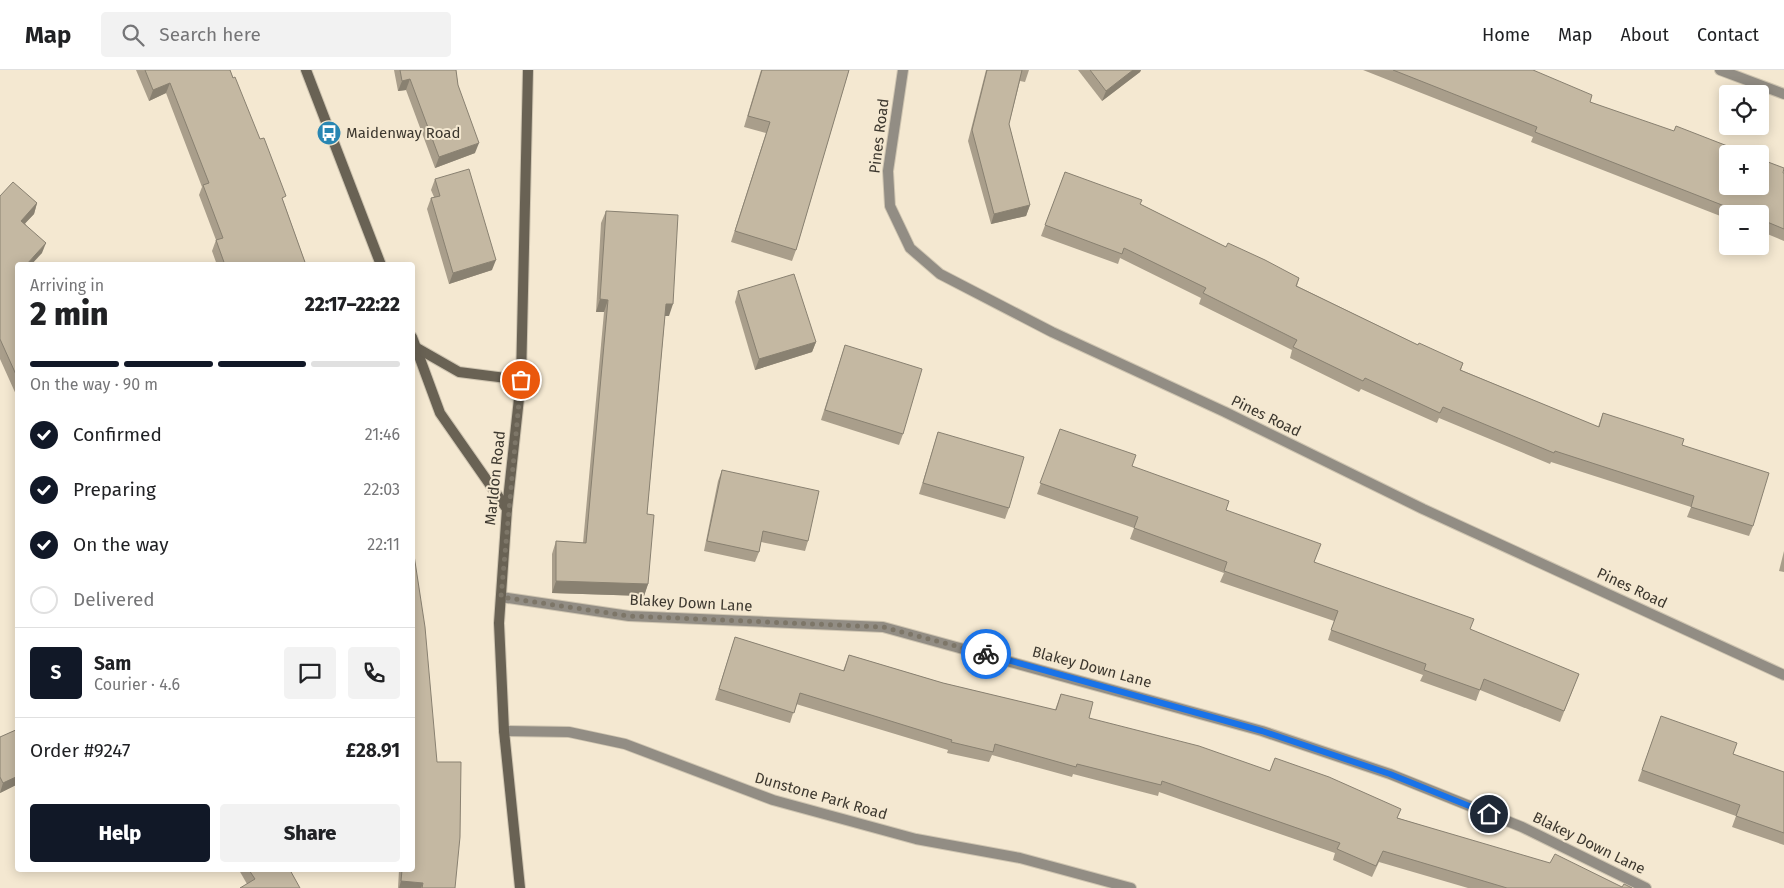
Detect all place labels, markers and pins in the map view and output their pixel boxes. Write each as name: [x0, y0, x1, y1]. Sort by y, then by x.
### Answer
bus stop icon: Maidenway Road: [316, 120, 342, 146]
place label: Maidenway Road: [346, 124, 460, 142]
pin: [500, 359, 542, 401]
pin: [1468, 793, 1510, 835]

